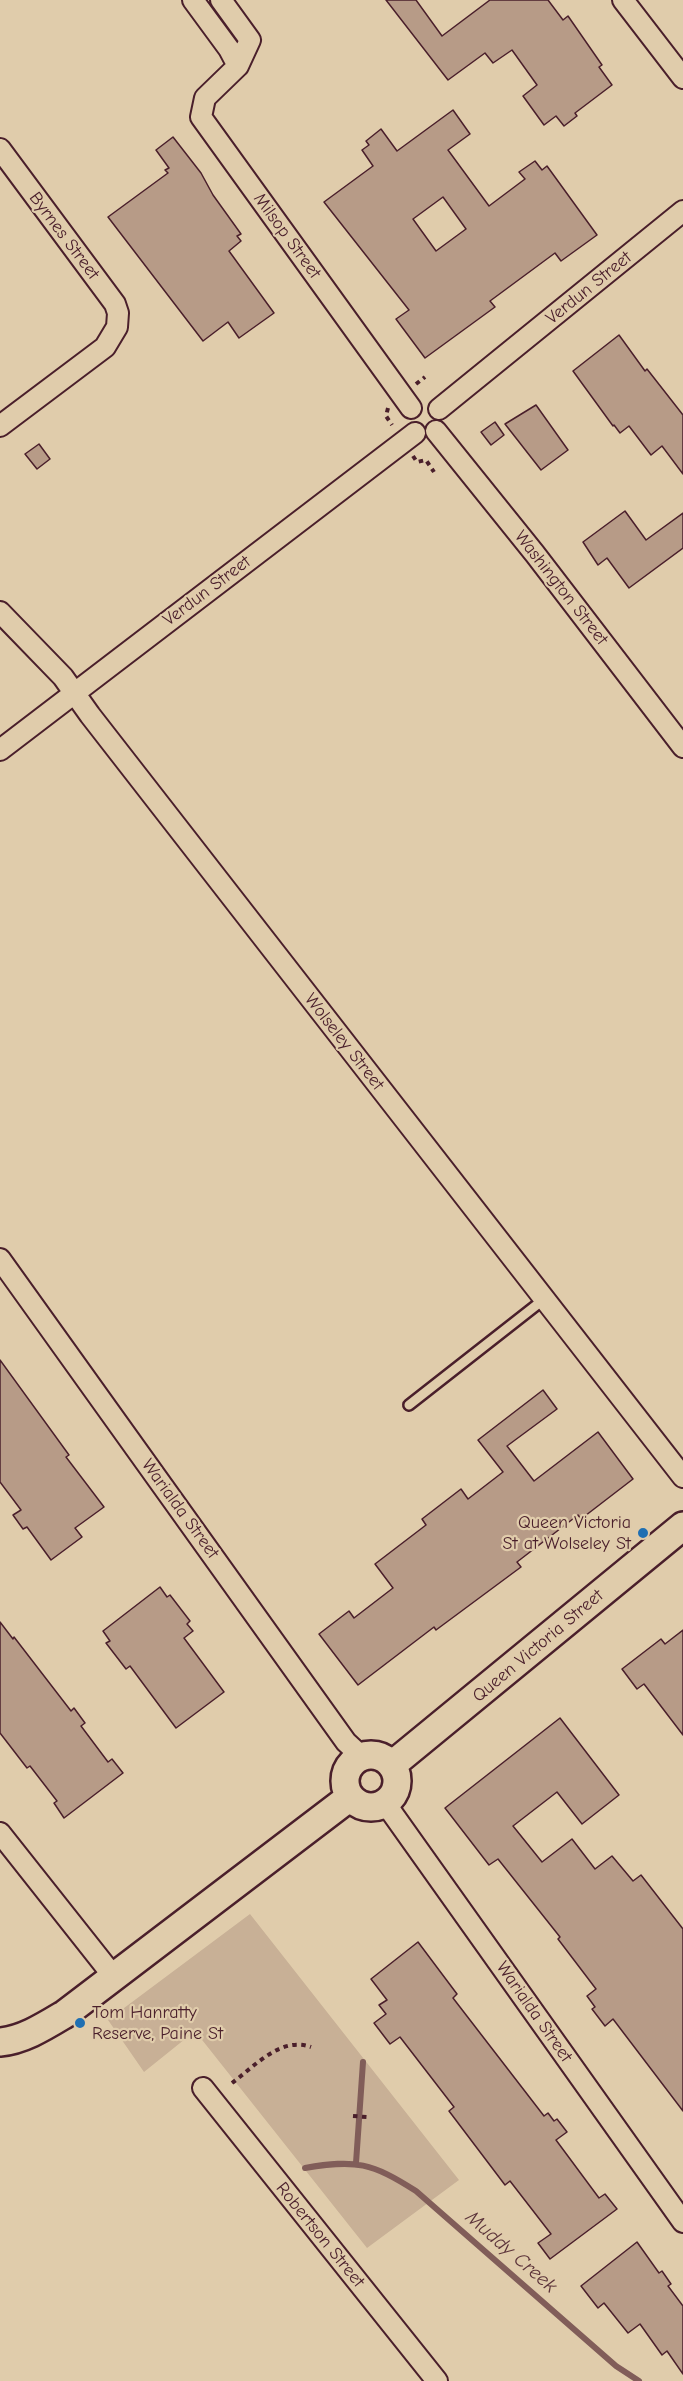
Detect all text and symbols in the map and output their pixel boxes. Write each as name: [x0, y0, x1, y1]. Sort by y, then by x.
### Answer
street label: Byrnes Street: [24, 188, 104, 284]
street label: Milsop Street: [249, 189, 325, 283]
street label: Verdun Street: [542, 247, 636, 329]
street label: Washington Street: [510, 526, 612, 650]
street label: Verdun Street: [159, 551, 255, 631]
street label: Wolseley Street: [300, 989, 388, 1095]
street label: Warialda Street: [137, 1455, 223, 1563]
place label: Queen Victoria St at Wolseley St: [503, 1512, 631, 1555]
marker: Queen Victoria St at Wolseley St: [636, 1526, 650, 1540]
street label: Queen Victoria Street: [468, 1585, 608, 1707]
street label: Warialda Street: [491, 1957, 577, 2067]
place label: Tom Hanratty Reserve, Paine St: [92, 2002, 223, 2044]
marker: Tom Hanratty Reserve, Paine St: [73, 2016, 87, 2030]
street label: Robertson Street: [271, 2178, 369, 2292]
water label: Muddy Creek: [460, 2206, 562, 2298]

